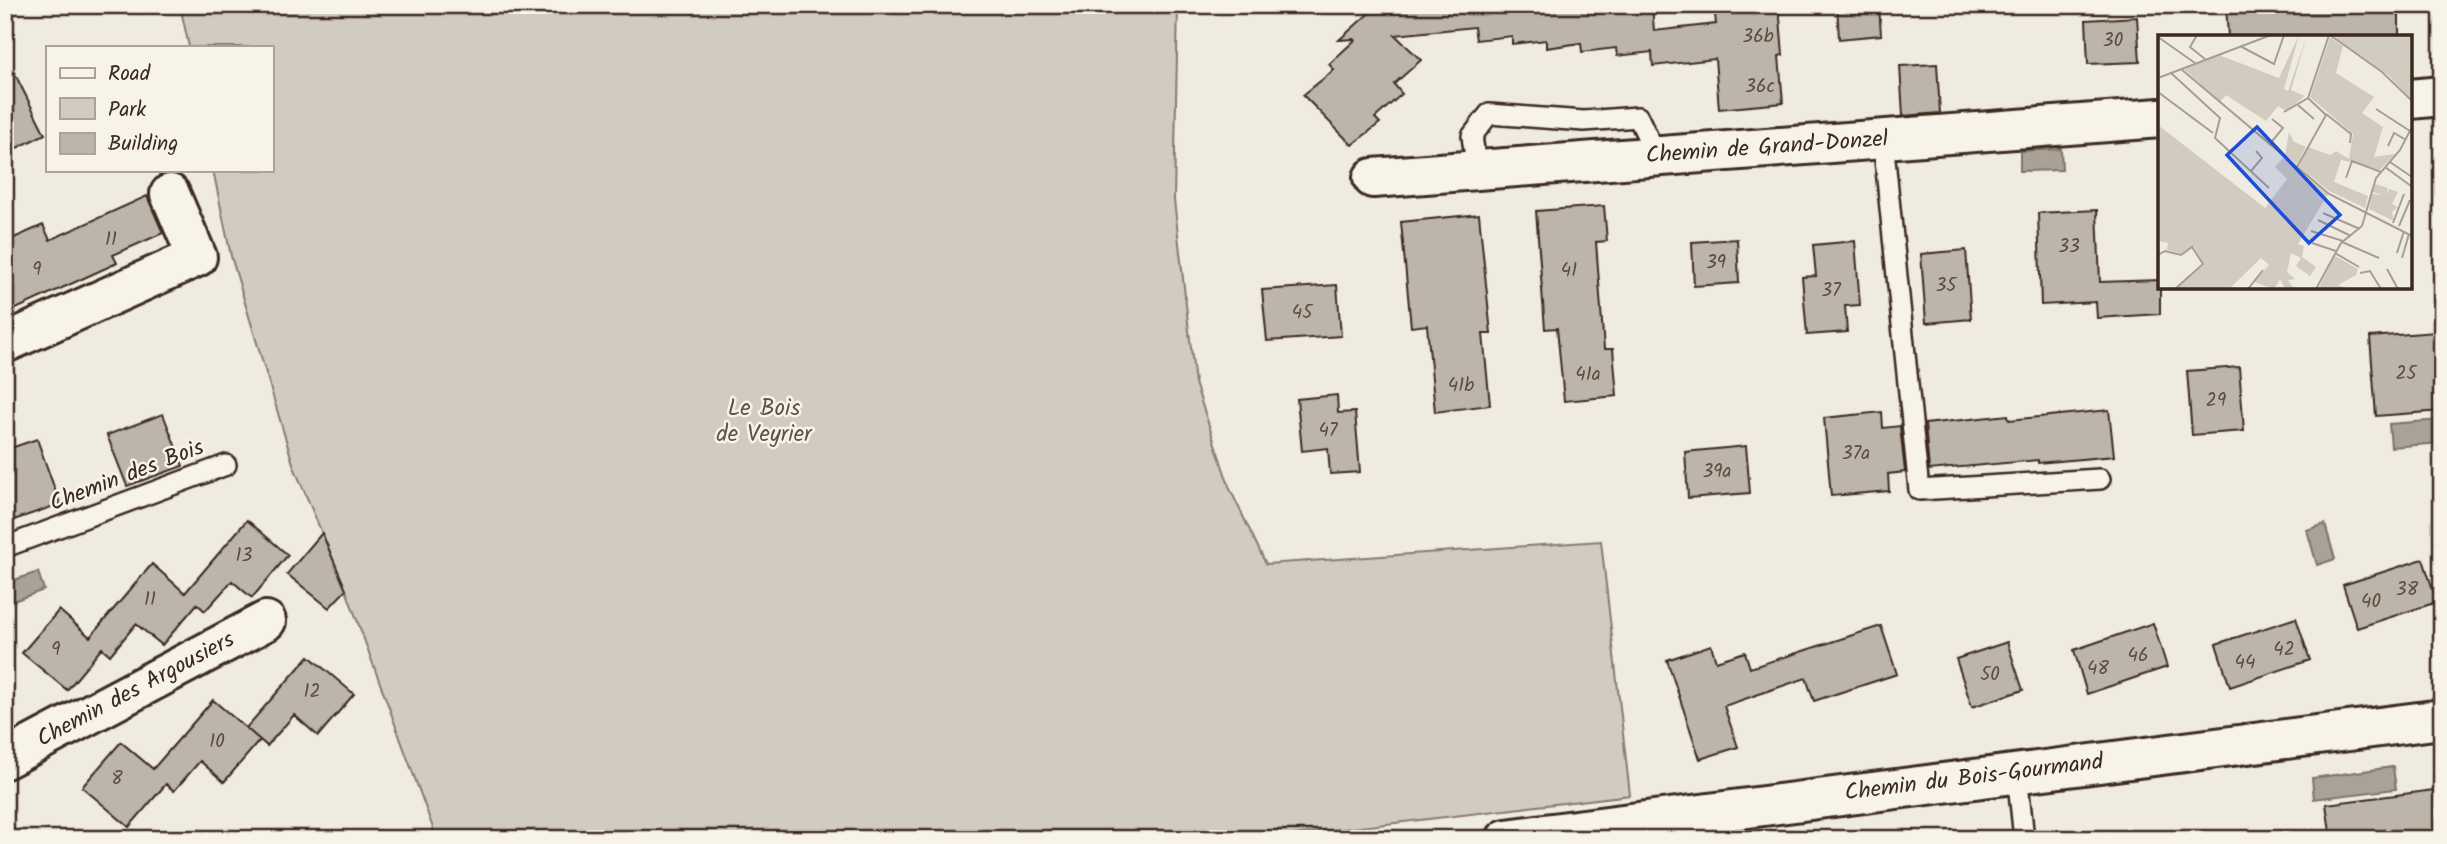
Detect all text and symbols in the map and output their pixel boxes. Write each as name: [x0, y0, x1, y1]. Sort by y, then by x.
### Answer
house number: 36b: [1742, 22, 1774, 52]
house number: 30: [2103, 26, 2123, 56]
inset map: [2158, 35, 2412, 289]
legend: [46, 46, 273, 172]
text: Road: [108, 58, 151, 91]
house number: 36c: [1745, 72, 1775, 102]
text: Park: [108, 94, 146, 127]
street label: Chemin de Grand-Donzel: [1644, 122, 1890, 174]
text: Building: [108, 128, 178, 161]
house number: 11: [105, 225, 117, 255]
house number: 33: [2058, 232, 2080, 262]
house number: 39: [1706, 248, 1726, 278]
house number: 9: [32, 255, 42, 285]
house number: 41: [1561, 256, 1577, 286]
house number: 35: [1935, 271, 1958, 301]
house number: 37: [1821, 276, 1842, 306]
house number: 45: [1292, 298, 1314, 328]
house number: 25: [2395, 359, 2418, 389]
house number: 41a: [1575, 360, 1601, 390]
house number: 41b: [1448, 371, 1474, 401]
house number: 29: [2206, 386, 2226, 416]
park label: Le Bois de Veyrier: [716, 391, 813, 453]
house number: 47: [1318, 416, 1339, 446]
street label: Chemin des Bois: [44, 430, 210, 522]
house number: 37a: [1842, 439, 1870, 469]
house number: 39a: [1702, 457, 1732, 487]
house number: 13: [236, 541, 253, 571]
house number: 38: [2396, 575, 2419, 605]
house number: 11: [144, 585, 156, 615]
house number: 40: [2361, 587, 2381, 617]
street label: Chemin des Argousiers: [31, 622, 242, 757]
house number: 9: [51, 635, 61, 665]
house number: 42: [2273, 635, 2295, 665]
house number: 46: [2127, 641, 2149, 671]
house number: 44: [2235, 648, 2255, 678]
house number: 48: [2087, 654, 2110, 684]
house number: 50: [1980, 660, 2000, 690]
house number: 12: [303, 677, 321, 707]
house number: 10: [209, 727, 225, 757]
street label: Chemin du Bois-Gourmand: [1843, 744, 2106, 812]
house number: 8: [111, 764, 123, 794]

